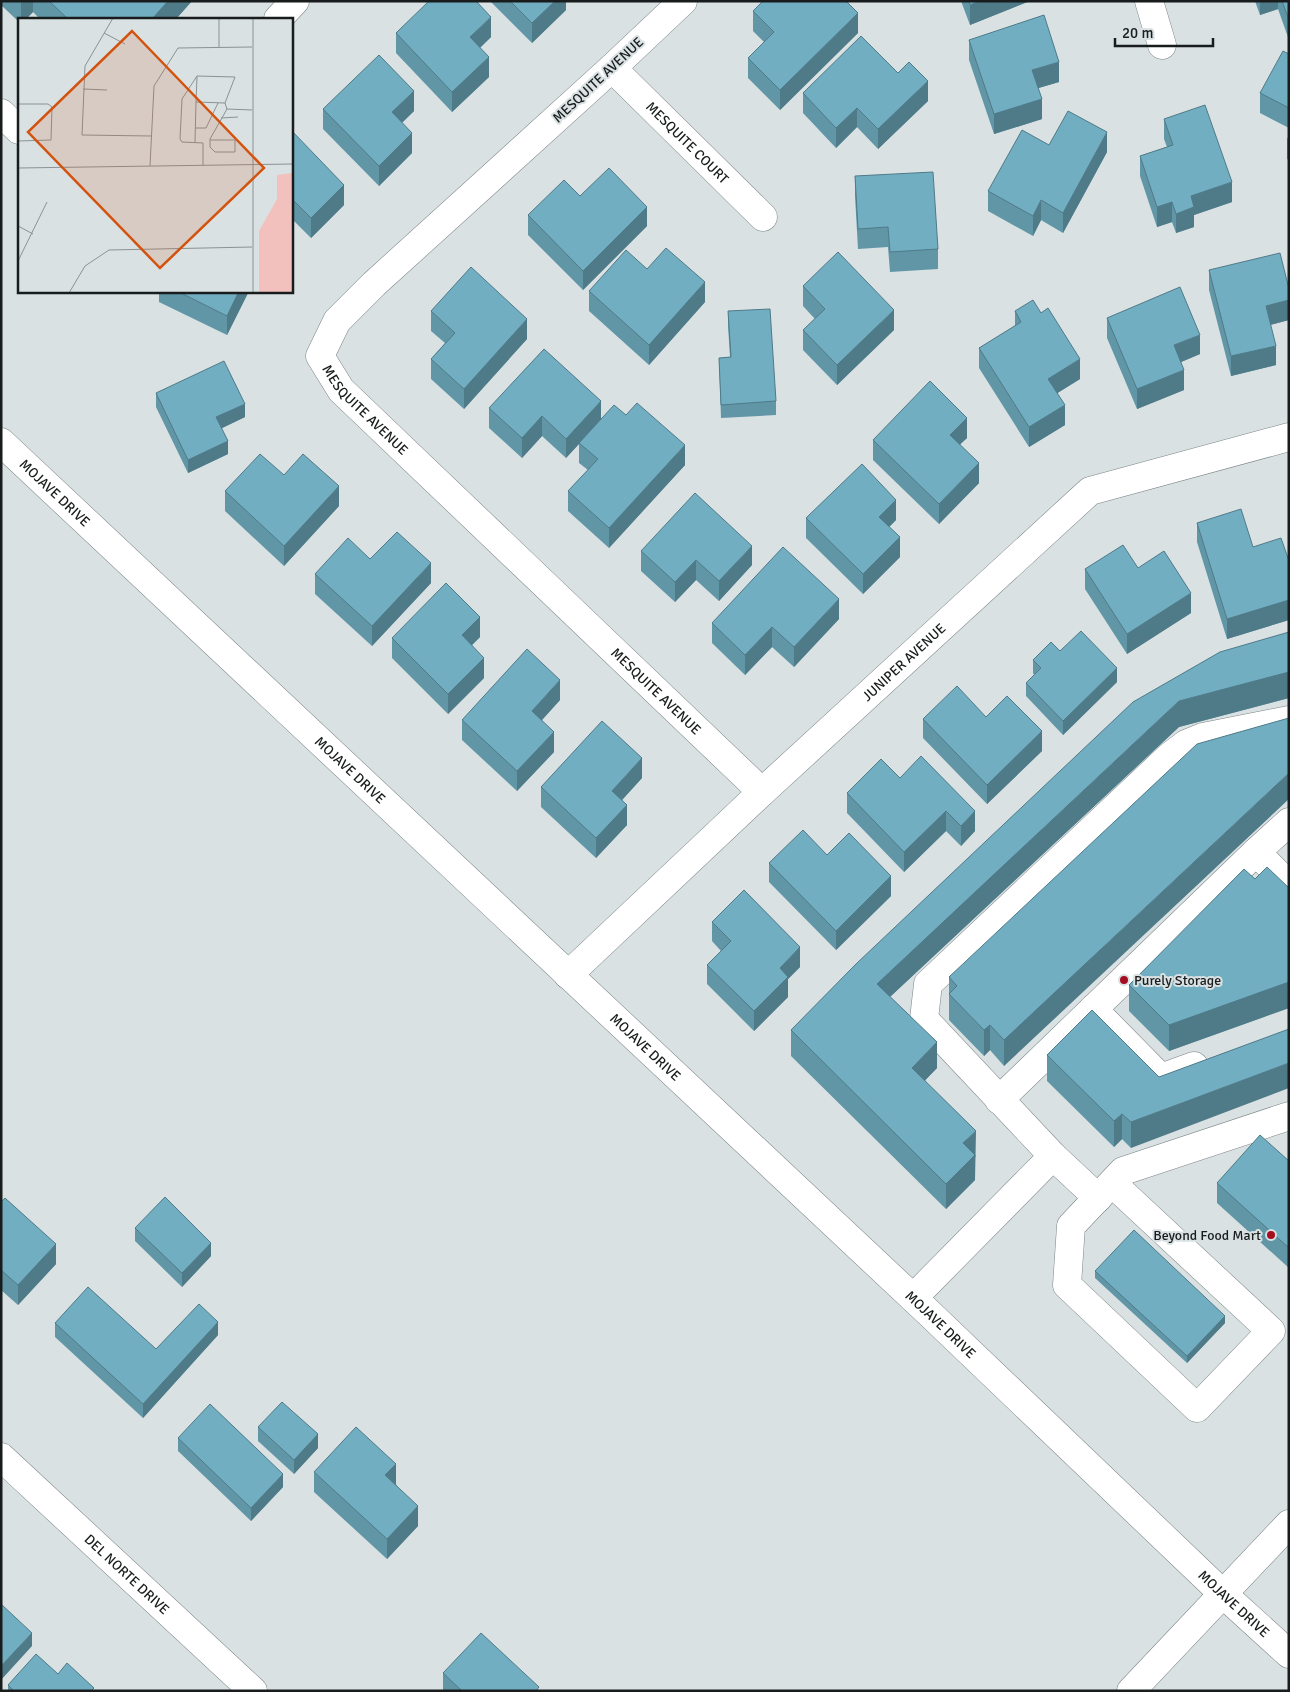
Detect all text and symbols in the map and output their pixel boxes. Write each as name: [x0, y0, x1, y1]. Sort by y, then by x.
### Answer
scale bar: [1115, 15, 1212, 47]
inset map: [18, 18, 292, 292]
text: 20 m: [1122, 24, 1153, 42]
street label: MESQUITE AVENUE: [549, 33, 647, 126]
street label: MESQUITE COURT: [642, 98, 733, 187]
street label: MESQUITE AVENUE: [319, 361, 412, 458]
street label: MOJAVE DRIVE: [16, 455, 94, 530]
street label: JUNIPER AVENUE: [858, 619, 949, 705]
street label: MESQUITE AVENUE: [608, 644, 705, 738]
street label: MOJAVE DRIVE: [311, 733, 389, 807]
place label: Purely Storage: [1134, 972, 1221, 989]
marker: Purely Storage: [1118, 974, 1130, 986]
street label: MOJAVE DRIVE: [607, 1010, 685, 1084]
place label: Beyond Food Mart: [1153, 1227, 1261, 1244]
marker: Beyond Food Mart: [1265, 1229, 1277, 1241]
street label: MOJAVE DRIVE: [902, 1287, 979, 1362]
street label: DEL NORTE DRIVE: [81, 1530, 173, 1618]
street label: MOJAVE DRIVE: [1195, 1567, 1273, 1641]

